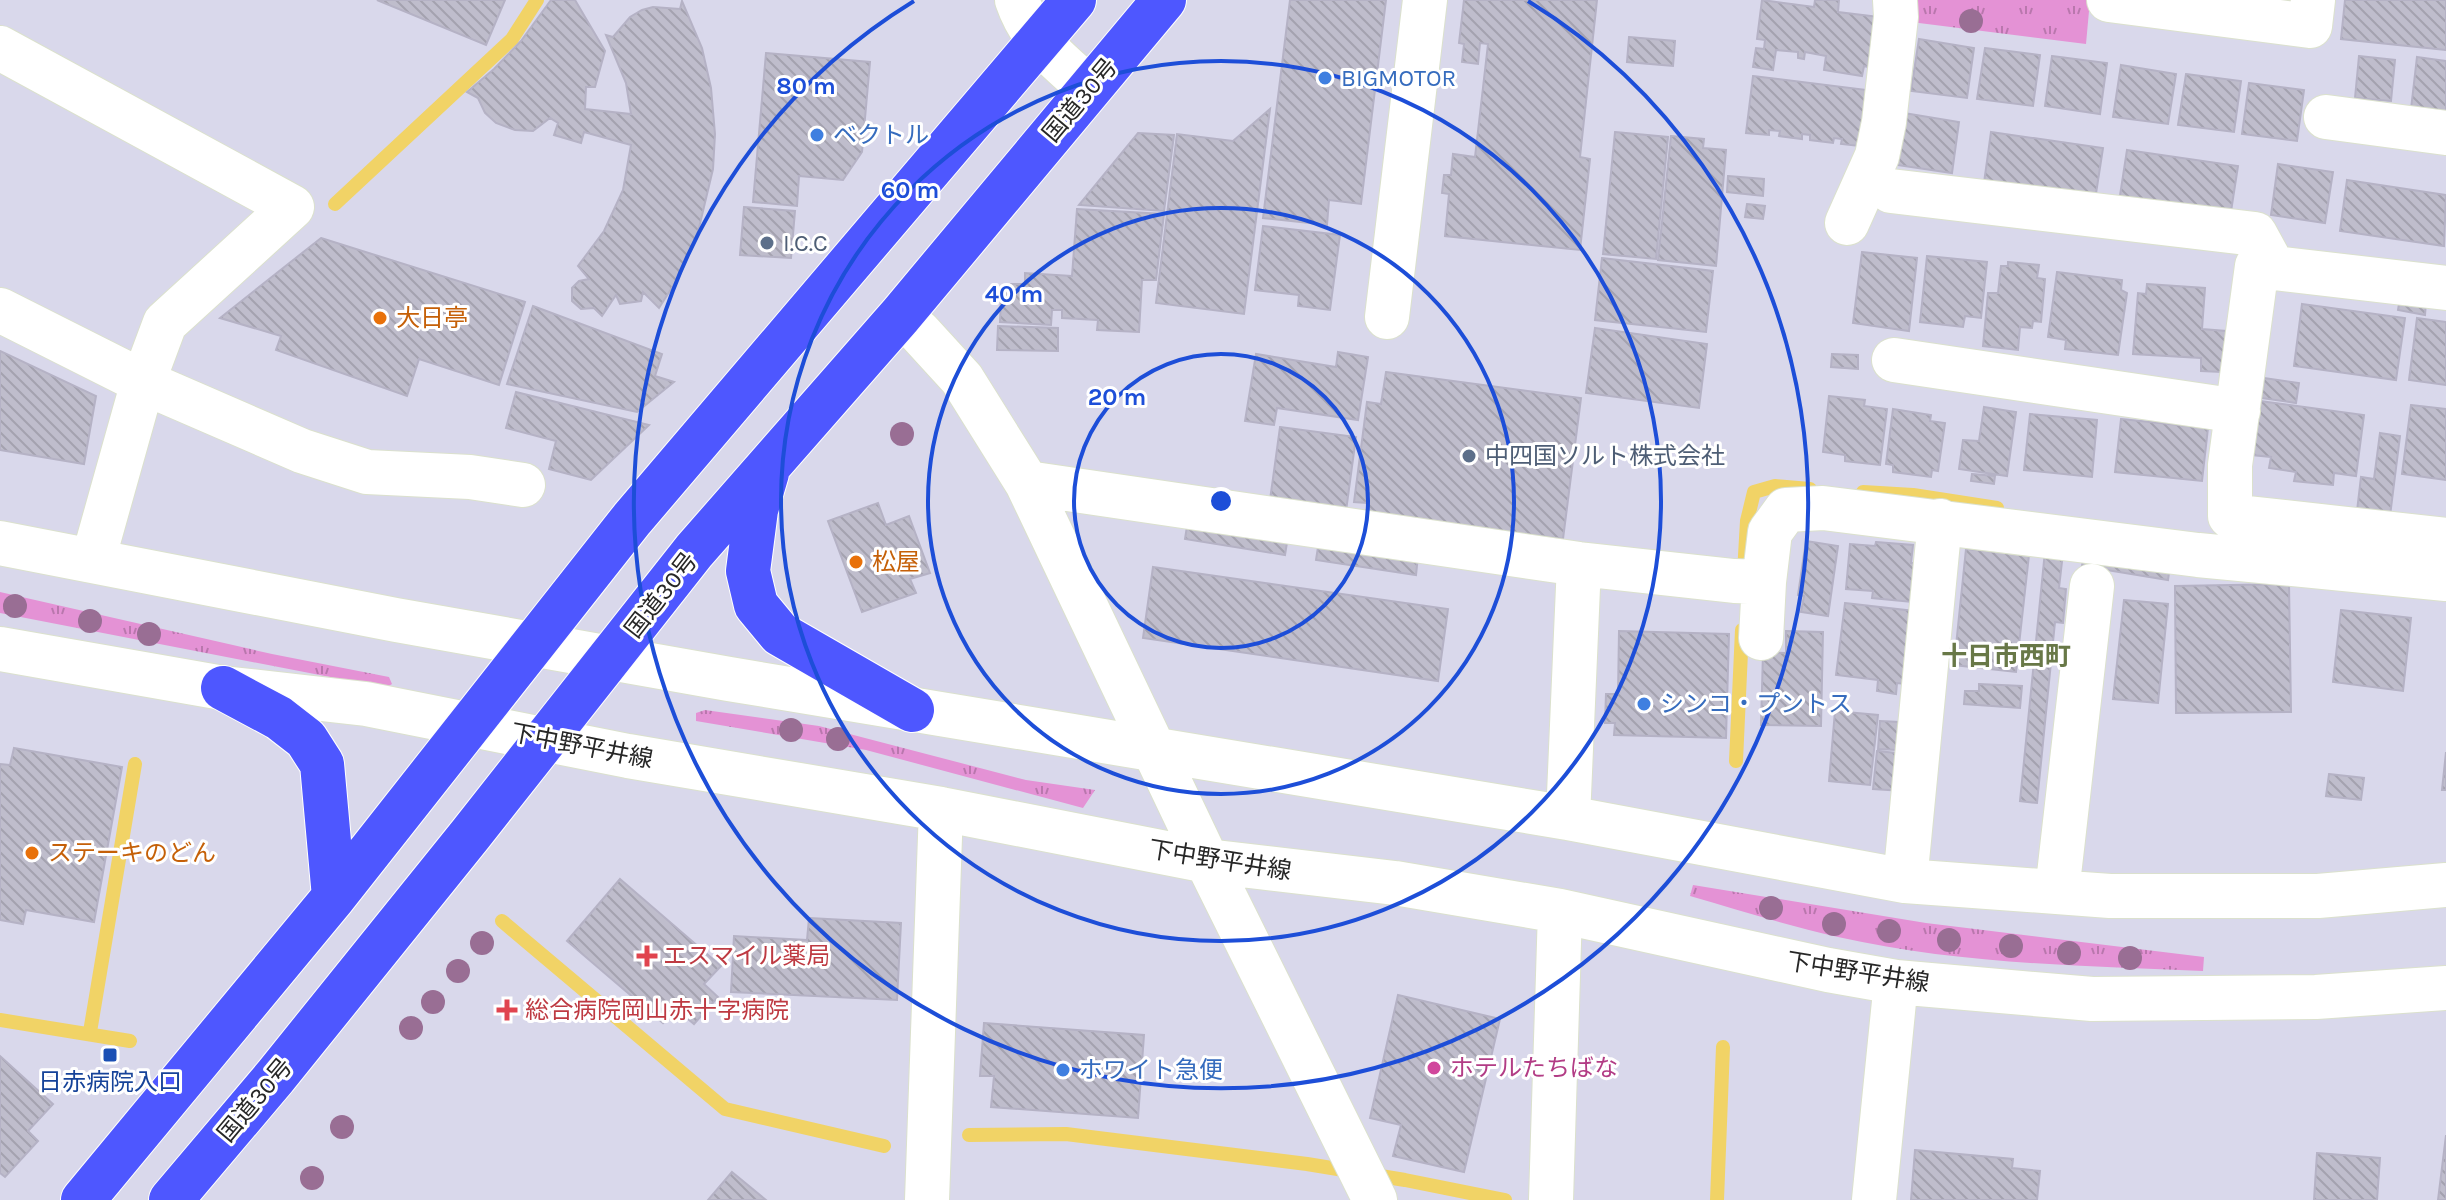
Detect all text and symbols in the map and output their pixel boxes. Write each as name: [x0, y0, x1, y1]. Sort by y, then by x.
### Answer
street label: 国道30号: [1037, 53, 1123, 147]
place label: BIGMOTOR: [1341, 64, 1456, 92]
marker: BIGMOTOR: [1316, 69, 1334, 87]
text: 80 m: [776, 72, 836, 100]
place label: ベクトル: [833, 121, 929, 149]
marker: ベクトル: [808, 126, 826, 144]
text: 60 m: [881, 176, 939, 204]
place label: I.C.C: [783, 229, 828, 257]
marker: I.C.C: [758, 234, 776, 252]
text: 40 m: [985, 280, 1043, 308]
place label: 大日亭: [396, 304, 468, 332]
marker: 大日亭: [371, 309, 389, 327]
text: 20 m: [1088, 383, 1146, 411]
place label: 中四国ソルト株式会社: [1485, 442, 1725, 470]
marker: 中四国ソルト株式会社: [1460, 447, 1478, 465]
centre of rings: [1207, 487, 1235, 515]
street label: 国道30号: [619, 547, 703, 643]
place label: 松屋: [872, 548, 920, 576]
marker: 松屋: [847, 553, 865, 571]
district label: 十日市西町: [1941, 641, 2071, 672]
place label: シンコ・プントス: [1660, 690, 1852, 718]
marker: シンコ・プントス: [1635, 695, 1653, 713]
street label: 下中野平井線: [509, 719, 655, 773]
street label: 下中野平井線: [1147, 835, 1293, 885]
place label: ステーキのどん: [48, 839, 216, 867]
marker: ステーキのどん: [23, 844, 41, 862]
place label: エスマイル薬局: [663, 942, 830, 970]
marker: エスマイル薬局: [638, 947, 656, 965]
street label: 下中野平井線: [1785, 947, 1931, 997]
place label: 総合病院岡山赤十字病院: [525, 996, 789, 1024]
marker: 総合病院岡山赤十字病院: [496, 999, 518, 1021]
marker: 日赤病院入口: [101, 1046, 119, 1064]
street label: 国道30号: [212, 1053, 298, 1147]
place label: ホテルたちばな: [1450, 1054, 1618, 1082]
place label: ホワイト急便: [1079, 1056, 1223, 1084]
marker: ホテルたちばな: [1425, 1059, 1443, 1077]
marker: ホワイト急便: [1054, 1061, 1072, 1079]
place label: 日赤病院入口: [38, 1068, 182, 1096]

